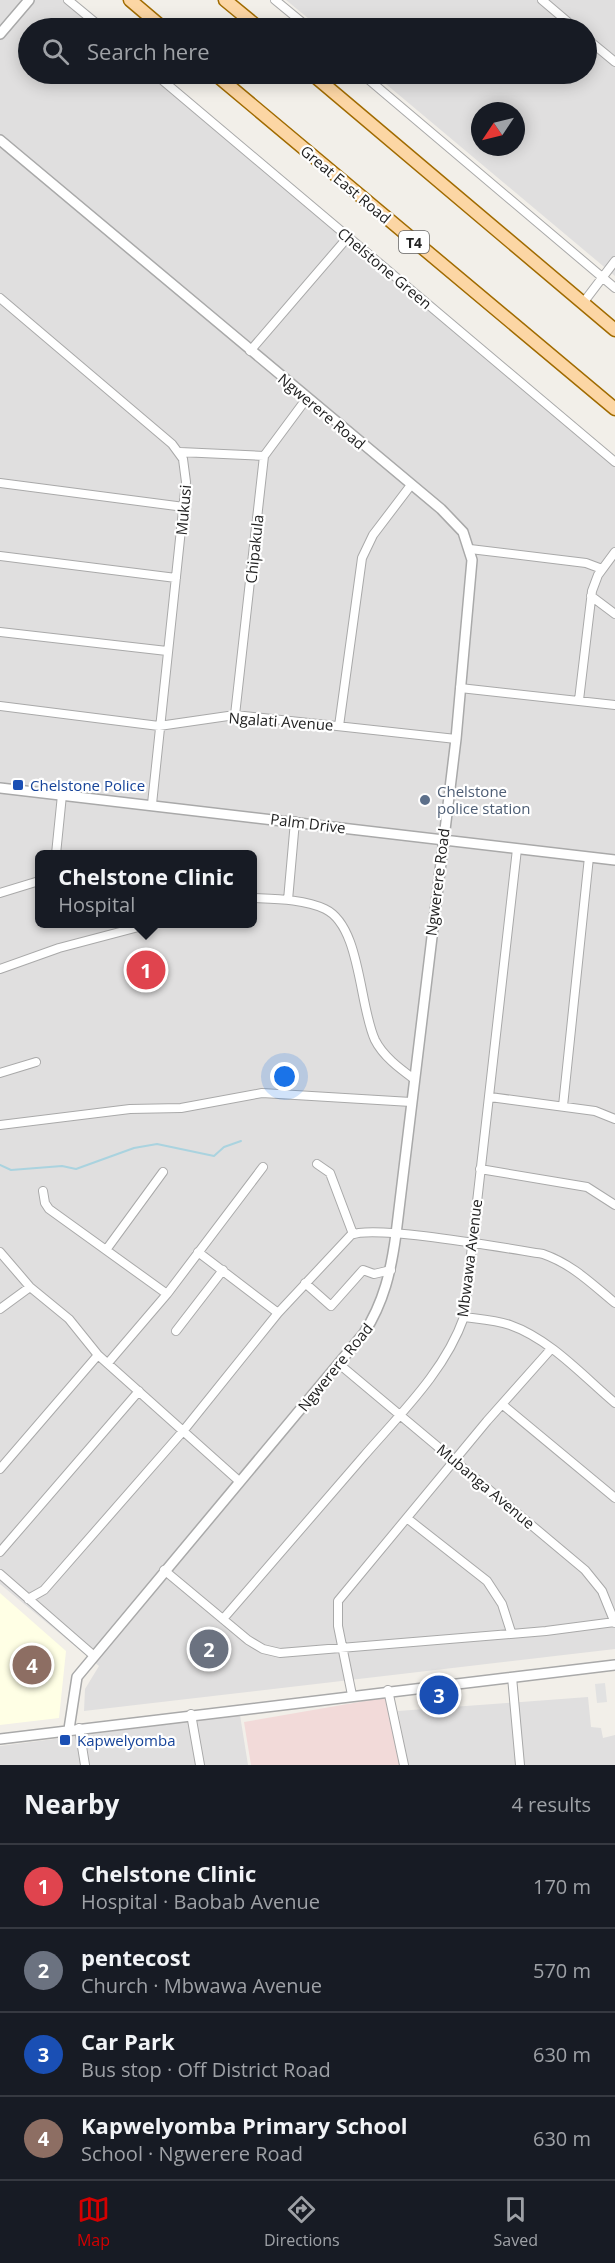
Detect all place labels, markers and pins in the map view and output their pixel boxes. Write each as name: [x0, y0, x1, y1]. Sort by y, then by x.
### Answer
place label: Chelstone Police: [30, 775, 145, 795]
marker: Chelstone Police: [11, 778, 25, 792]
place label: Chelstone police station: [437, 781, 530, 818]
marker: Chelstone police station: [418, 793, 432, 807]
pin: 1: [126, 948, 166, 992]
pin: 2: [190, 1626, 228, 1672]
pin: 4: [12, 1642, 51, 1688]
pin: 3: [420, 1672, 458, 1718]
place label: Kapwelyomba: [77, 1730, 175, 1750]
marker: Kapwelyomba: [58, 1733, 72, 1747]

